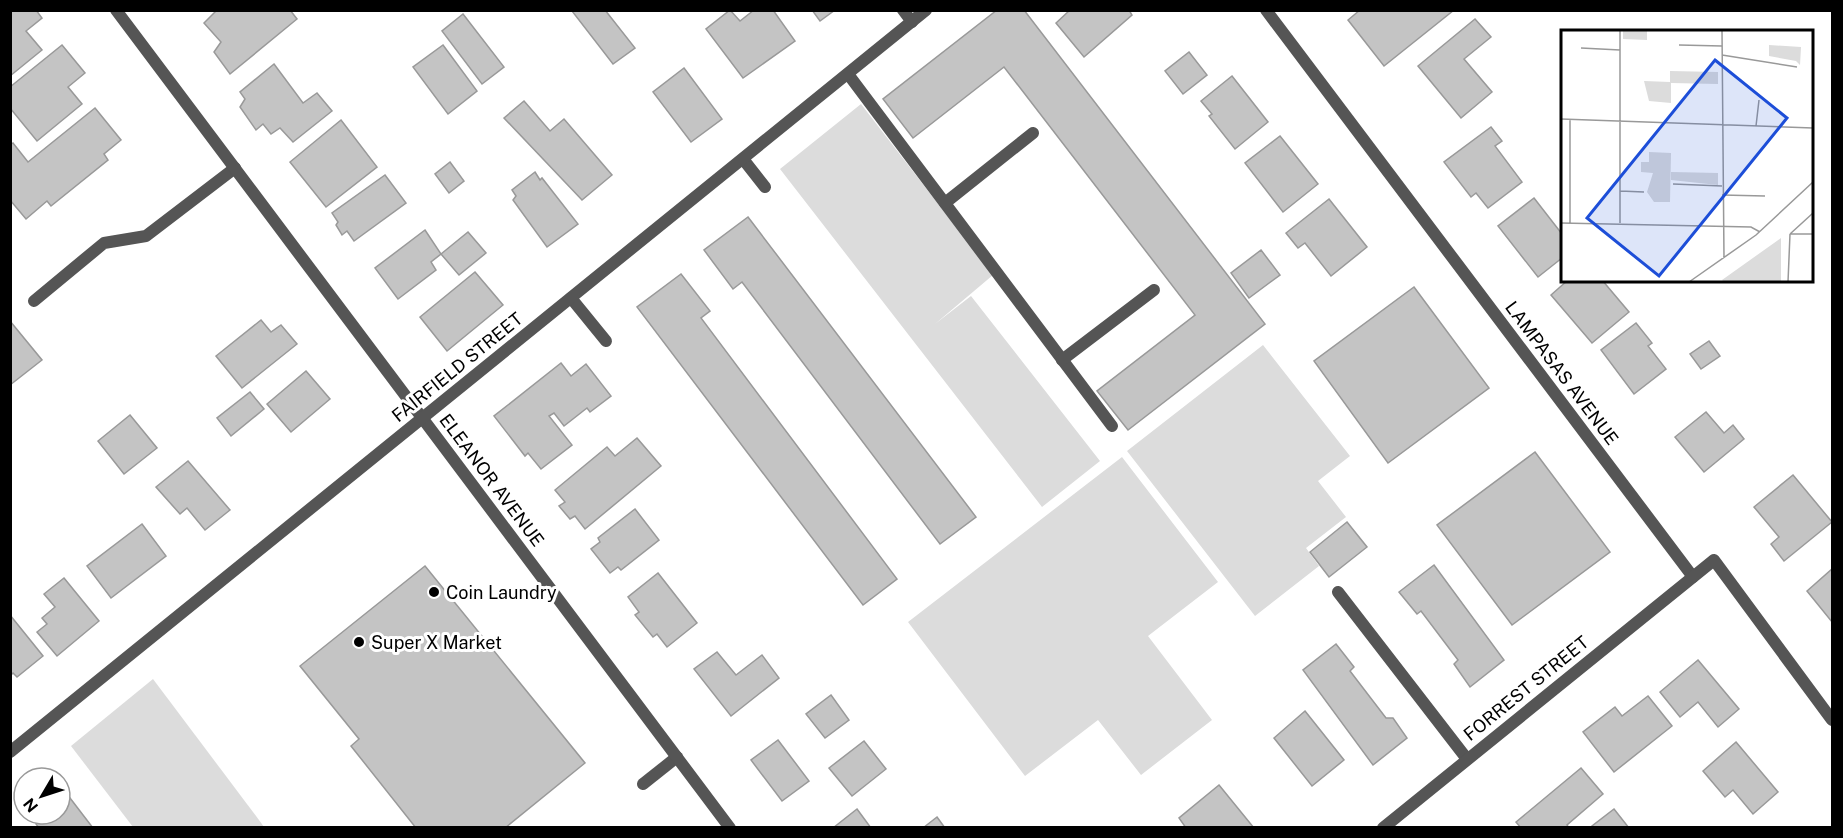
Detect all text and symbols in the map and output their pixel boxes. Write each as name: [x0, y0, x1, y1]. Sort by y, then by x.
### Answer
inset map: [1561, 30, 1813, 282]
street label: LAMPASAS AVENUE: [1501, 297, 1623, 449]
street label: FAIRFIELD STREET: [387, 308, 527, 426]
street label: ELEANOR AVENUE: [435, 410, 549, 550]
place label: Coin Laundry: [446, 582, 557, 603]
marker: Coin Laundry: [427, 585, 441, 599]
street label: FORREST STREET: [1459, 631, 1593, 745]
place label: Super X Market: [371, 632, 502, 653]
marker: Super X Market: [352, 635, 366, 649]
north arrow: [12, 766, 72, 826]
text: N: [19, 794, 42, 816]

